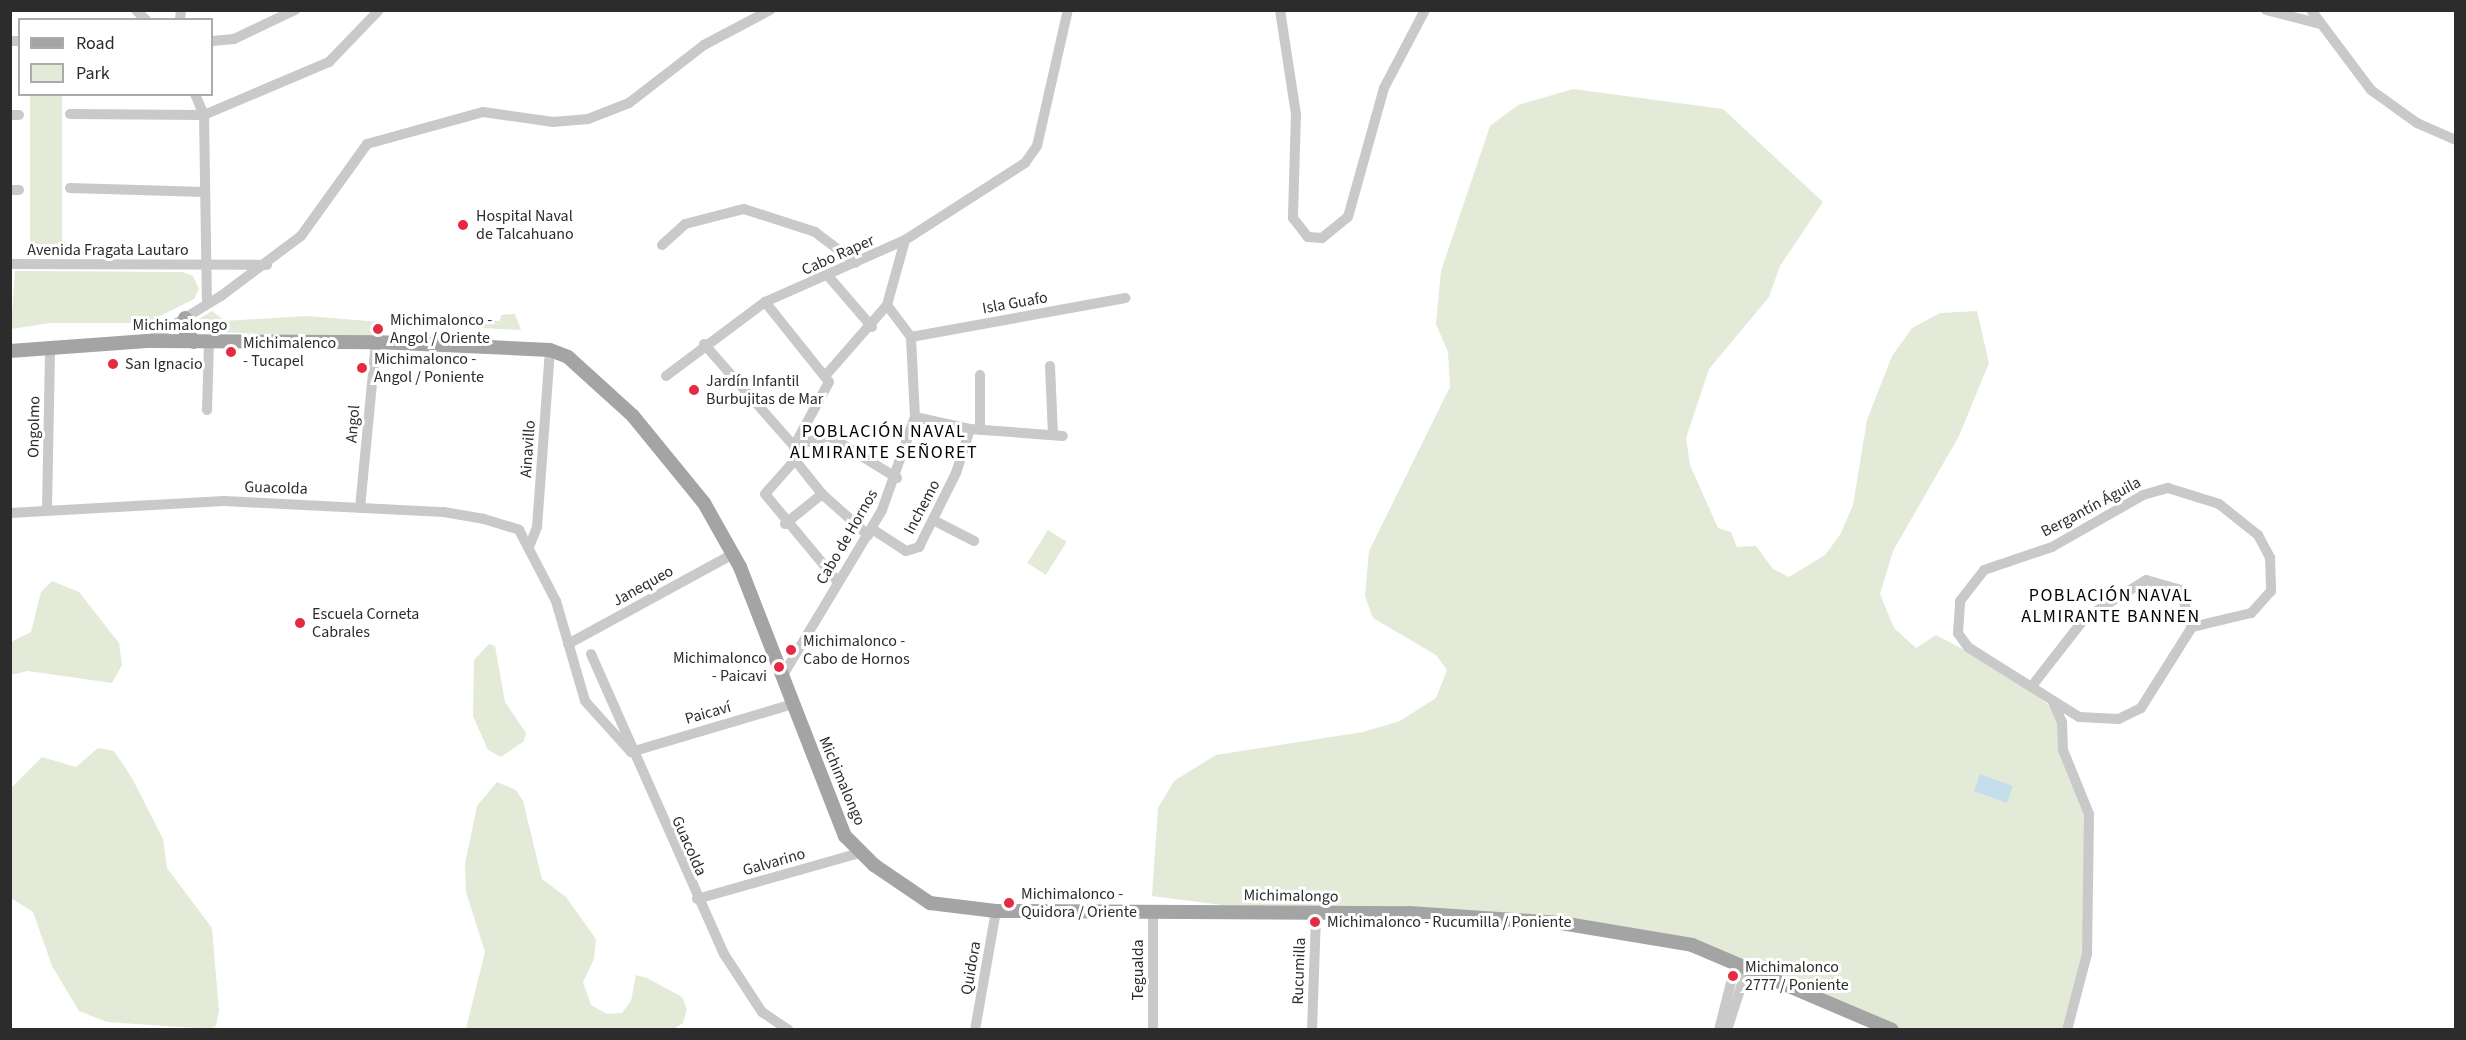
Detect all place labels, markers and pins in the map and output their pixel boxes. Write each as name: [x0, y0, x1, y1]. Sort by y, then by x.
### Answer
place label: Hospital Naval de Talcahuano: [476, 206, 574, 244]
marker: Hospital Naval de Talcahuano: [454, 216, 472, 234]
place label: Michimalonco - Angol / Oriente: [390, 310, 492, 348]
marker: Michimalonco - Angol / Oriente: [371, 322, 385, 336]
place label: Michimalenco - Tucapel: [243, 333, 336, 371]
marker: Michimalenco - Tucapel: [224, 345, 238, 359]
place label: Michimalonco - Angol / Poniente: [374, 349, 484, 387]
place label: San Ignacio: [125, 354, 203, 374]
marker: San Ignacio: [106, 357, 120, 371]
marker: Michimalonco - Angol / Poniente: [355, 361, 369, 375]
place label: Jardín Infantil Burbujitas de Mar: [706, 371, 823, 409]
marker: Jardín Infantil Burbujitas de Mar: [687, 383, 701, 397]
place label: Escuela Corneta Cabrales: [312, 604, 419, 642]
marker: Escuela Corneta Cabrales: [293, 616, 307, 630]
place label: Michimalonco - Cabo de Hornos: [803, 631, 910, 669]
marker: Michimalonco - Cabo de Hornos: [784, 643, 798, 657]
place label: Michimalonco - Paicavi: [673, 648, 767, 686]
marker: Michimalonco - Paicavi: [772, 660, 786, 674]
place label: Michimalonco - Quidora / Oriente: [1021, 884, 1137, 922]
marker: Michimalonco - Quidora / Oriente: [1002, 896, 1016, 910]
place label: Michimalonco - Rucumilla / Poniente: [1327, 912, 1571, 932]
marker: Michimalonco - Rucumilla / Poniente: [1308, 915, 1322, 929]
place label: Michimalonco 2777 / Poniente: [1745, 957, 1849, 995]
marker: Michimalonco 2777 / Poniente: [1726, 969, 1740, 983]

